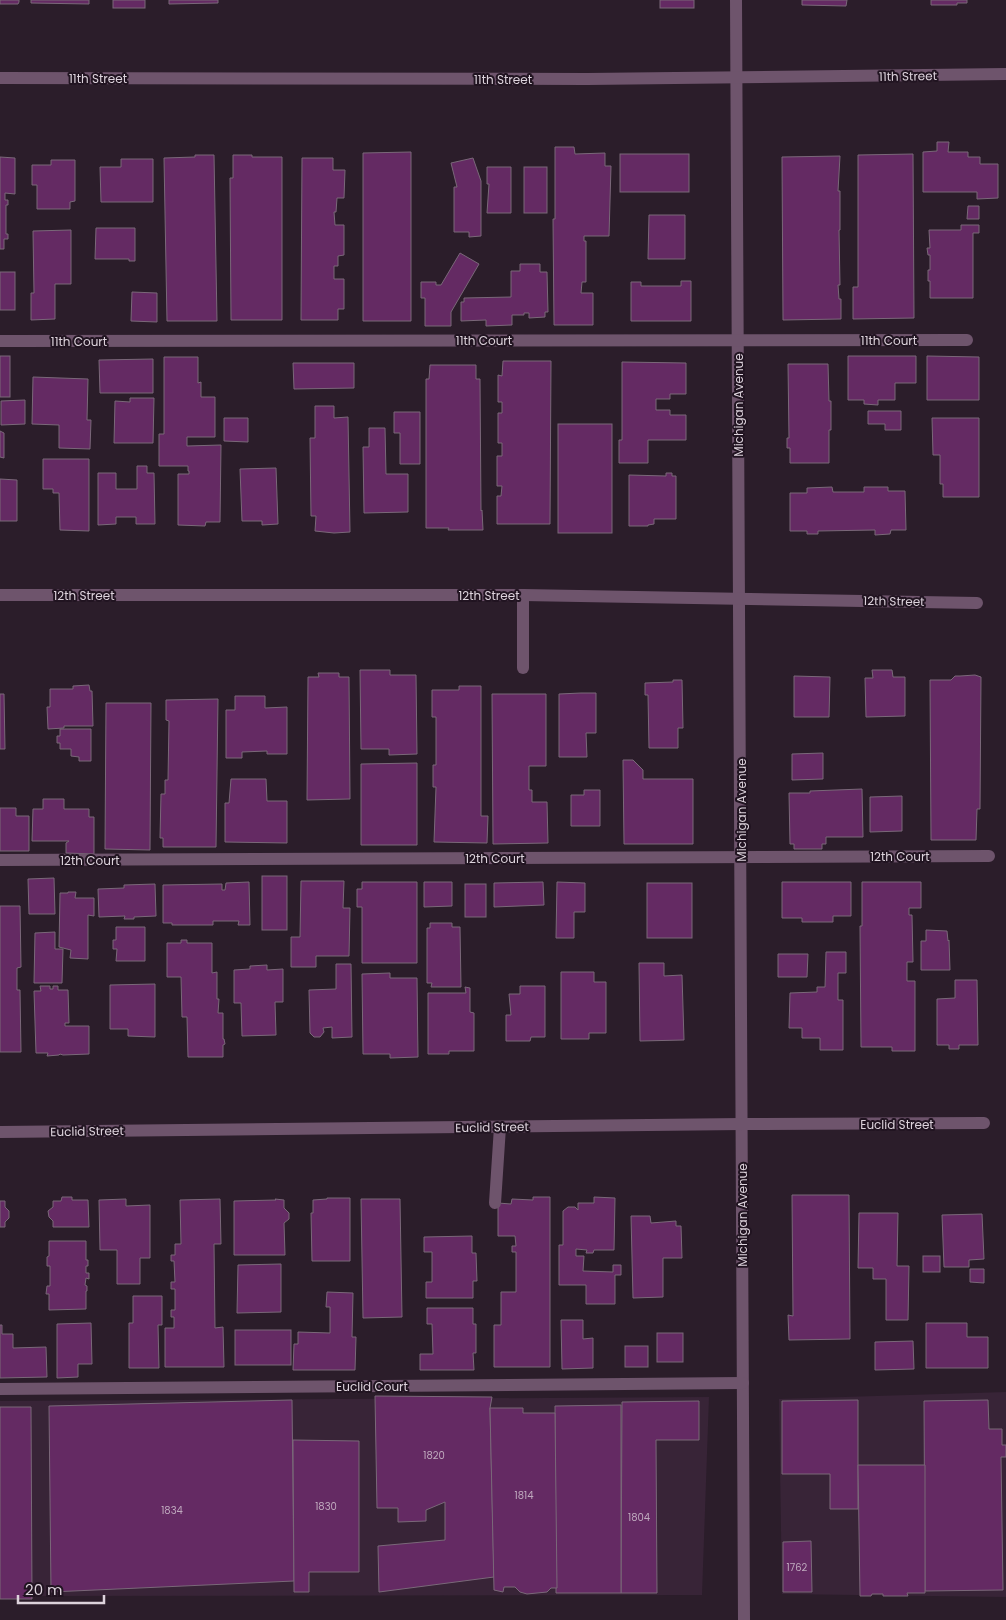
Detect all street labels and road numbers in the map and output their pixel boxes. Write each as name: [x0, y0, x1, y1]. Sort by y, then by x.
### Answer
street label: 11th Street: [879, 67, 937, 85]
street label: 11th Street: [69, 70, 127, 87]
street label: 11th Street: [474, 71, 532, 88]
street label: 11th Court: [456, 332, 512, 349]
street label: 11th Court: [861, 332, 917, 349]
street label: 11th Court: [51, 333, 107, 350]
street label: Michigan Avenue: [730, 353, 747, 457]
street label: 12th Street: [53, 587, 115, 604]
street label: 12th Street: [458, 587, 520, 604]
street label: 12th Street: [863, 592, 925, 610]
street label: Michigan Avenue: [733, 758, 750, 862]
street label: 12th Court: [870, 848, 930, 865]
street label: 12th Court: [465, 850, 525, 867]
street label: 12th Court: [60, 852, 120, 869]
street label: Euclid Street: [860, 1116, 934, 1133]
street label: Euclid Street: [455, 1118, 529, 1136]
street label: Euclid Street: [50, 1122, 124, 1140]
street label: Michigan Avenue: [734, 1163, 751, 1267]
street label: Euclid Court: [336, 1378, 408, 1395]

